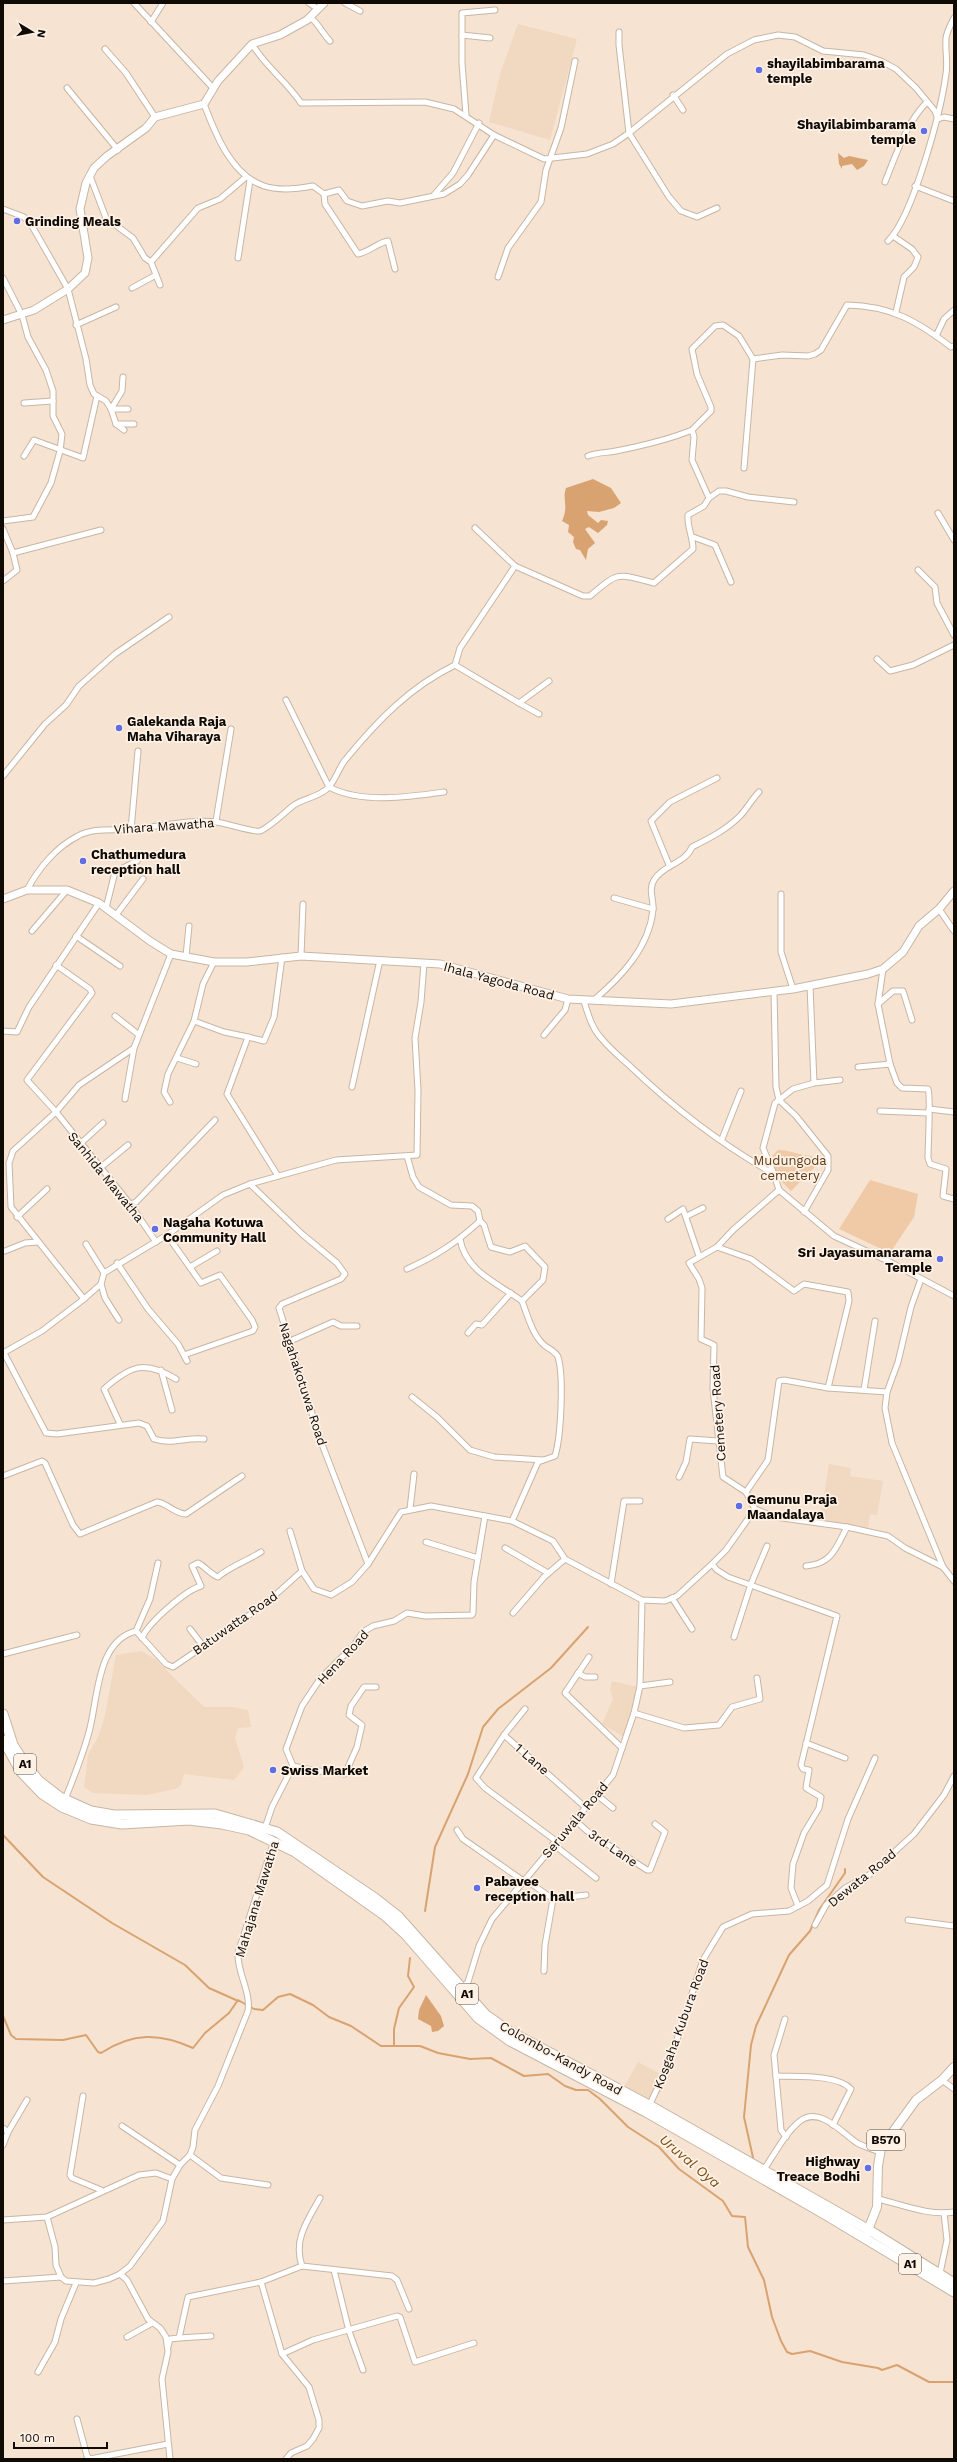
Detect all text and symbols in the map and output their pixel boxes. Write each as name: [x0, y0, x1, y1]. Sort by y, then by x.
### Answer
north arrow: [12, 12, 52, 52]
text: N: [34, 29, 48, 39]
place label: shayilabimbarama temple: [767, 56, 885, 86]
marker: shayilabimbarama temple: [754, 65, 764, 75]
place label: Shayilabimbarama temple: [797, 117, 916, 147]
marker: Shayilabimbarama temple: [919, 126, 929, 136]
place label: Grinding Meals: [25, 214, 121, 229]
marker: Grinding Meals: [12, 216, 22, 226]
place label: Galekanda Raja Maha Viharaya: [127, 714, 227, 744]
marker: Galekanda Raja Maha Viharaya: [114, 723, 124, 733]
street label: Vihara Mawatha: [113, 815, 215, 837]
place label: Chathumedura reception hall: [91, 847, 187, 877]
marker: Chathumedura reception hall: [78, 856, 88, 866]
street label: Ihala Yagoda Road: [442, 959, 556, 1003]
street label: Sanhida Mawatha: [65, 1129, 147, 1226]
park label: Mudungoda cemetery: [753, 1153, 827, 1183]
place label: Nagaha Kotuwa Community Hall: [163, 1215, 267, 1245]
marker: Nagaha Kotuwa Community Hall: [150, 1224, 160, 1234]
place label: Sri Jayasumanarama Temple: [798, 1245, 932, 1275]
marker: Sri Jayasumanarama Temple: [935, 1254, 945, 1264]
street label: Nagahakotuwa Road: [276, 1320, 330, 1448]
street label: Cemetery Road: [707, 1364, 729, 1462]
place label: Gemunu Praja Maandalaya: [747, 1492, 838, 1522]
marker: Gemunu Praja Maandalaya: [734, 1501, 744, 1511]
street label: Batuwatta Road: [190, 1588, 280, 1658]
street label: Hena Road: [314, 1627, 372, 1687]
street label: 1 Lane: [512, 1740, 552, 1778]
road number: A1: [14, 1754, 36, 1774]
place label: Swiss Market: [281, 1763, 369, 1778]
marker: Swiss Market: [268, 1765, 278, 1775]
street label: Seruwala Road: [539, 1779, 611, 1861]
street label: 3rd Lane: [586, 1826, 640, 1870]
street label: Mahajana Mawatha: [232, 1838, 282, 1959]
street label: Dewata Road: [825, 1846, 899, 1910]
place label: Pabavee reception hall: [485, 1874, 575, 1904]
marker: Pabavee reception hall: [472, 1883, 482, 1893]
street label: Kosgaha Kubura Road: [650, 1957, 712, 2091]
road number: A1: [456, 1984, 478, 2004]
street label: Colombo-Kandy Road: [497, 2018, 625, 2098]
road number: B570: [867, 2130, 905, 2150]
water label: Uruval Oya: [657, 2131, 724, 2191]
place label: Highway Treace Bodhi: [777, 2154, 861, 2184]
marker: Highway Treace Bodhi: [863, 2163, 873, 2173]
road number: A1: [899, 2254, 921, 2274]
scale bar: [14, 2424, 107, 2450]
text: 100 m: [20, 2431, 55, 2445]

